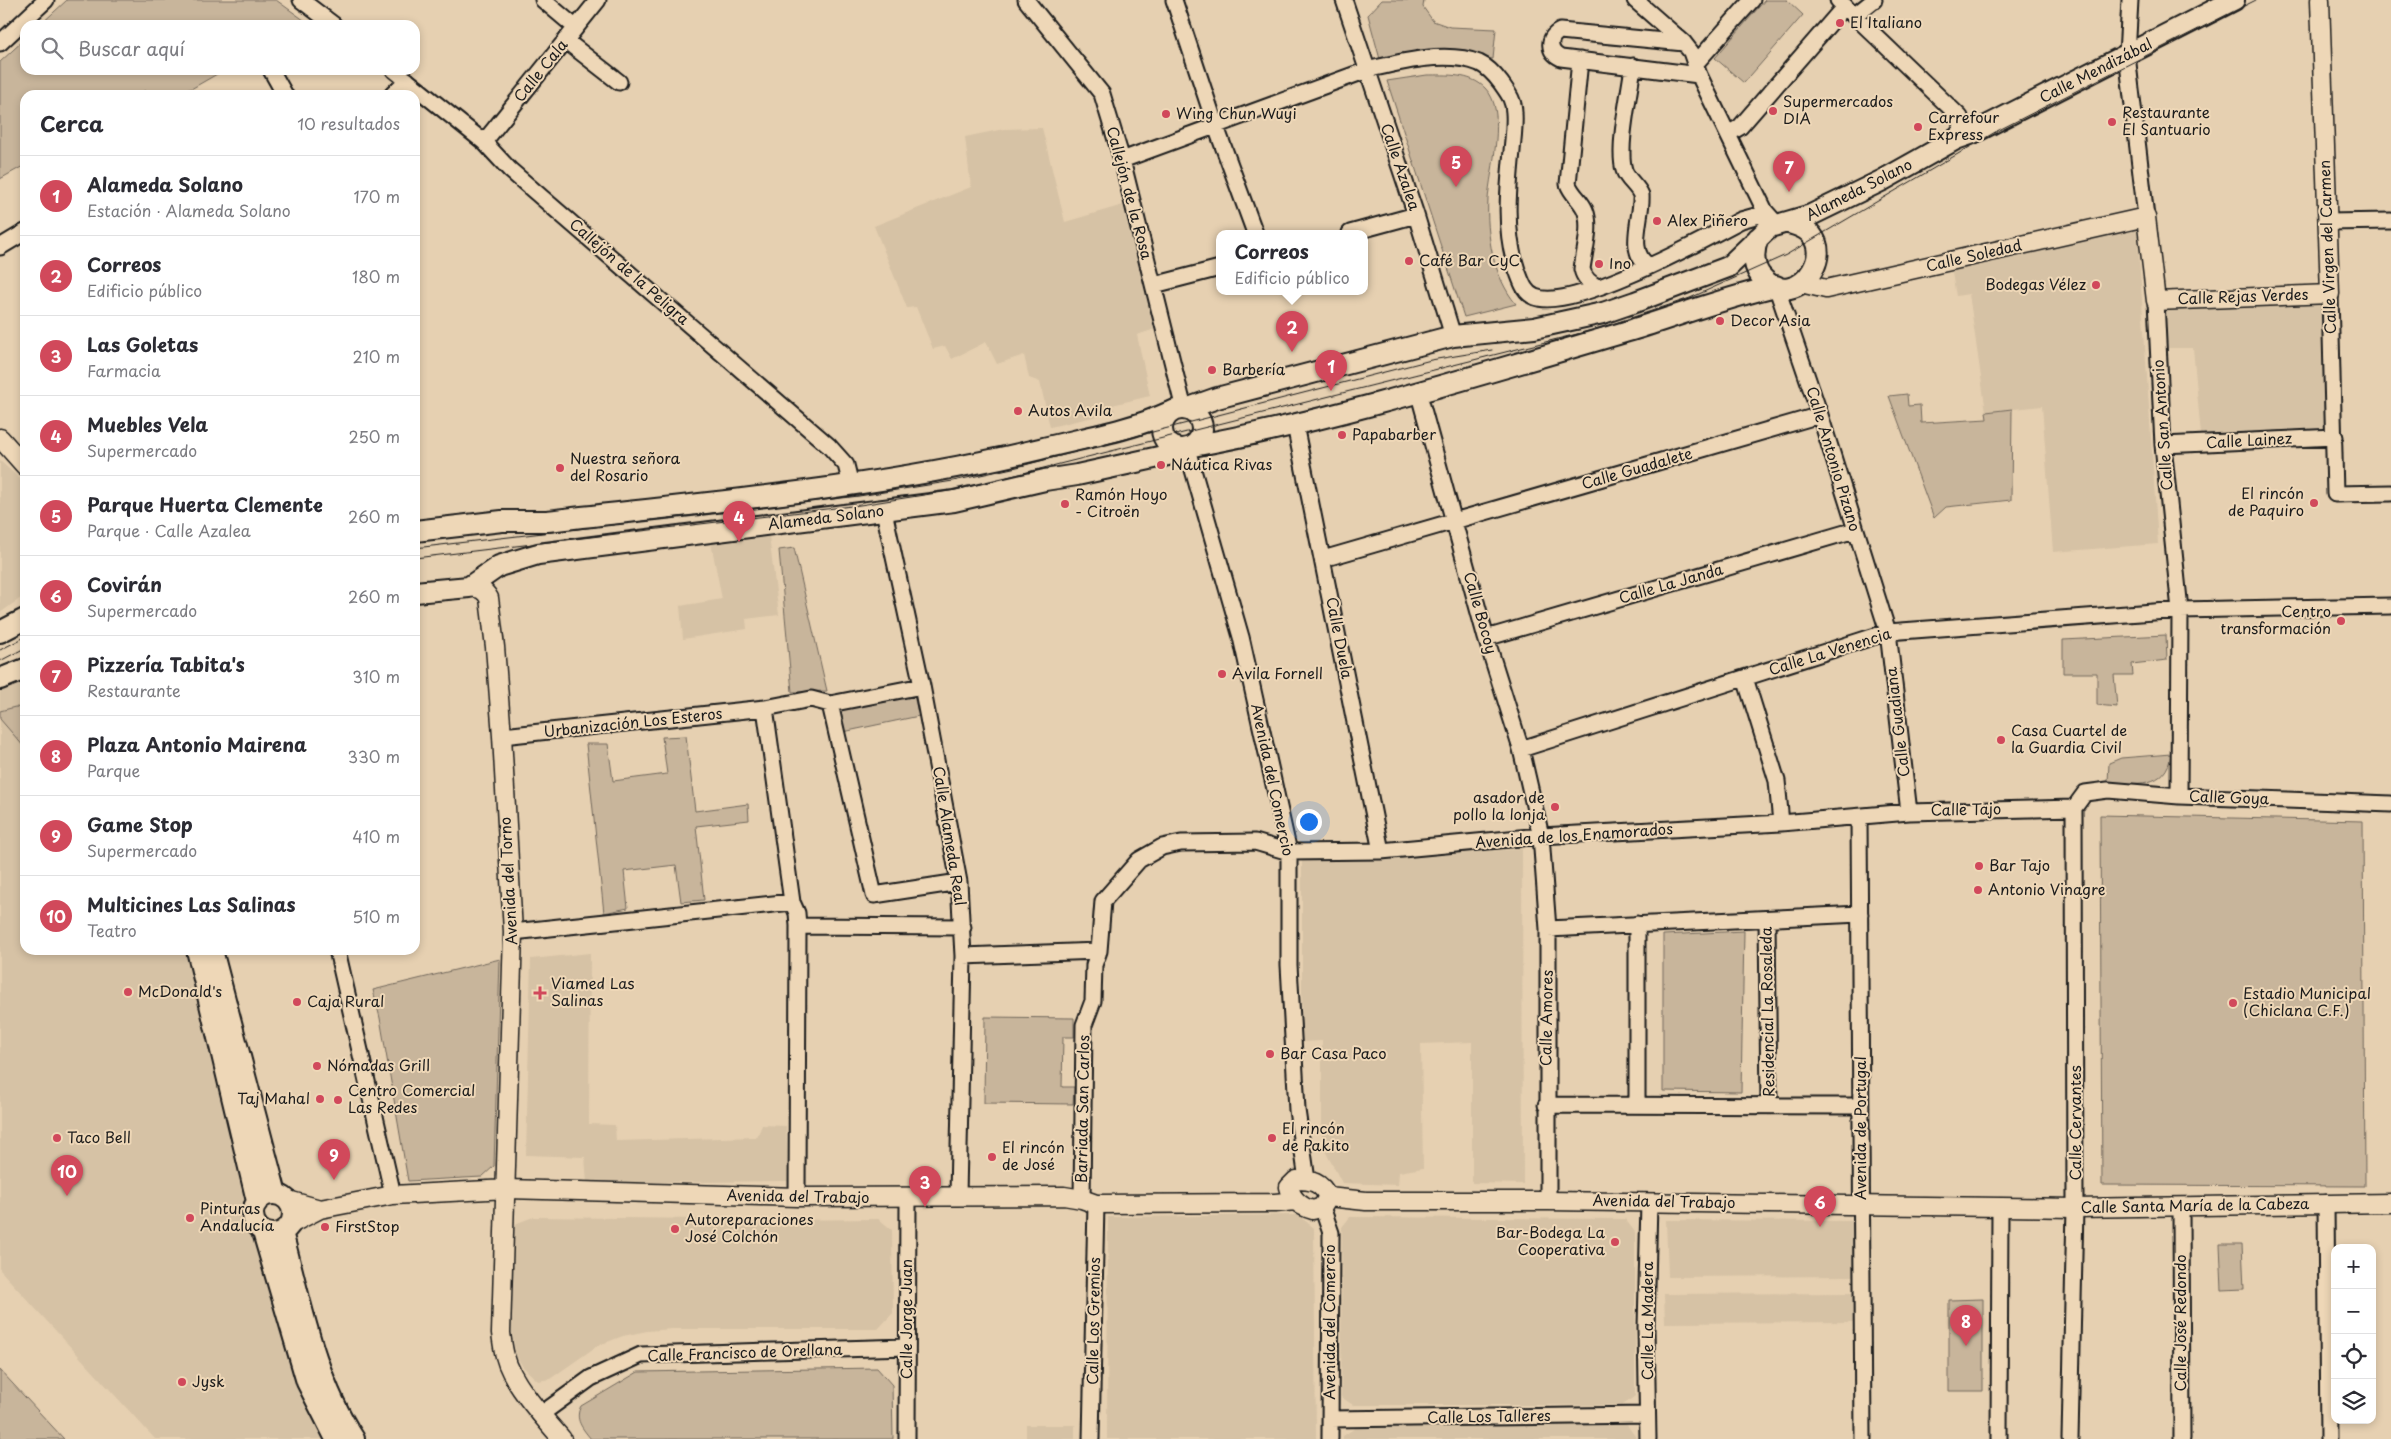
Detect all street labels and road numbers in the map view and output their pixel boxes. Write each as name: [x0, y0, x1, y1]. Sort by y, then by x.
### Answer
street label: Calle Mendizábal: [2035, 31, 2156, 108]
street label: Calle Cala: [507, 33, 573, 106]
street label: Calle Azalea: [1376, 120, 1427, 214]
street label: Callejón de la Rosa: [1102, 124, 1159, 262]
street label: Alameda Solano: [1801, 152, 1916, 225]
street label: Calle Virgen del Carmen: [2312, 160, 2341, 335]
street label: Callejón de la Peligra: [565, 212, 696, 330]
street label: Calle Soledad: [1924, 232, 2024, 277]
street label: Calle Rejas Verdes: [2177, 282, 2309, 309]
street label: Calle San Antonio: [2145, 359, 2178, 491]
street label: Calle Antonio Pizano: [1801, 383, 1867, 534]
street label: Calle Lainez: [2205, 426, 2293, 453]
street label: Calle Guadalete: [1578, 441, 1695, 494]
street label: Alameda Solano: [766, 498, 885, 535]
street label: Calle La Janda: [1616, 556, 1726, 608]
street label: Calle Bocoy: [1459, 569, 1504, 656]
street label: Calle Duela: [1321, 595, 1360, 681]
street label: Calle La Venencia: [1765, 621, 1895, 680]
street label: Calle Guadiana: [1878, 666, 1915, 778]
street label: Urbanización Los Esteros: [542, 701, 724, 742]
street label: Avenida del Comercio: [1246, 701, 1301, 858]
street label: Calle Alameda Real: [928, 764, 973, 907]
street label: Calle Goya: [2189, 784, 2270, 809]
street label: Calle Tajo: [1930, 796, 2001, 821]
street label: Avenida del Torno: [493, 816, 522, 946]
street label: Avenida de los Enamorados: [1474, 816, 1674, 853]
street label: Residencial La Rosaleda: [1754, 926, 1779, 1097]
street label: Calle Amores: [1533, 969, 1558, 1066]
street label: Barriada San Carlos: [1069, 1035, 1094, 1183]
street label: Avenida de Portugal: [1848, 1056, 1871, 1200]
street label: Calle Cervantes: [2063, 1065, 2086, 1181]
street label: Avenida del Trabajo: [726, 1183, 870, 1208]
street label: Avenida del Trabajo: [1592, 1188, 1736, 1213]
street label: Calle Santa María de la Cabeza: [2080, 1191, 2310, 1218]
street label: Avenida del Comercio: [1317, 1244, 1340, 1400]
street label: Calle José Redondo: [2168, 1254, 2191, 1392]
street label: Calle Los Gremios: [1080, 1257, 1105, 1385]
street label: Calle Jorge Juan: [894, 1259, 917, 1379]
street label: Calle La Madera: [1635, 1261, 1658, 1380]
street label: Calle Francisco de Orellana: [647, 1337, 843, 1366]
street label: Calle Los Talleres: [1427, 1403, 1551, 1428]

